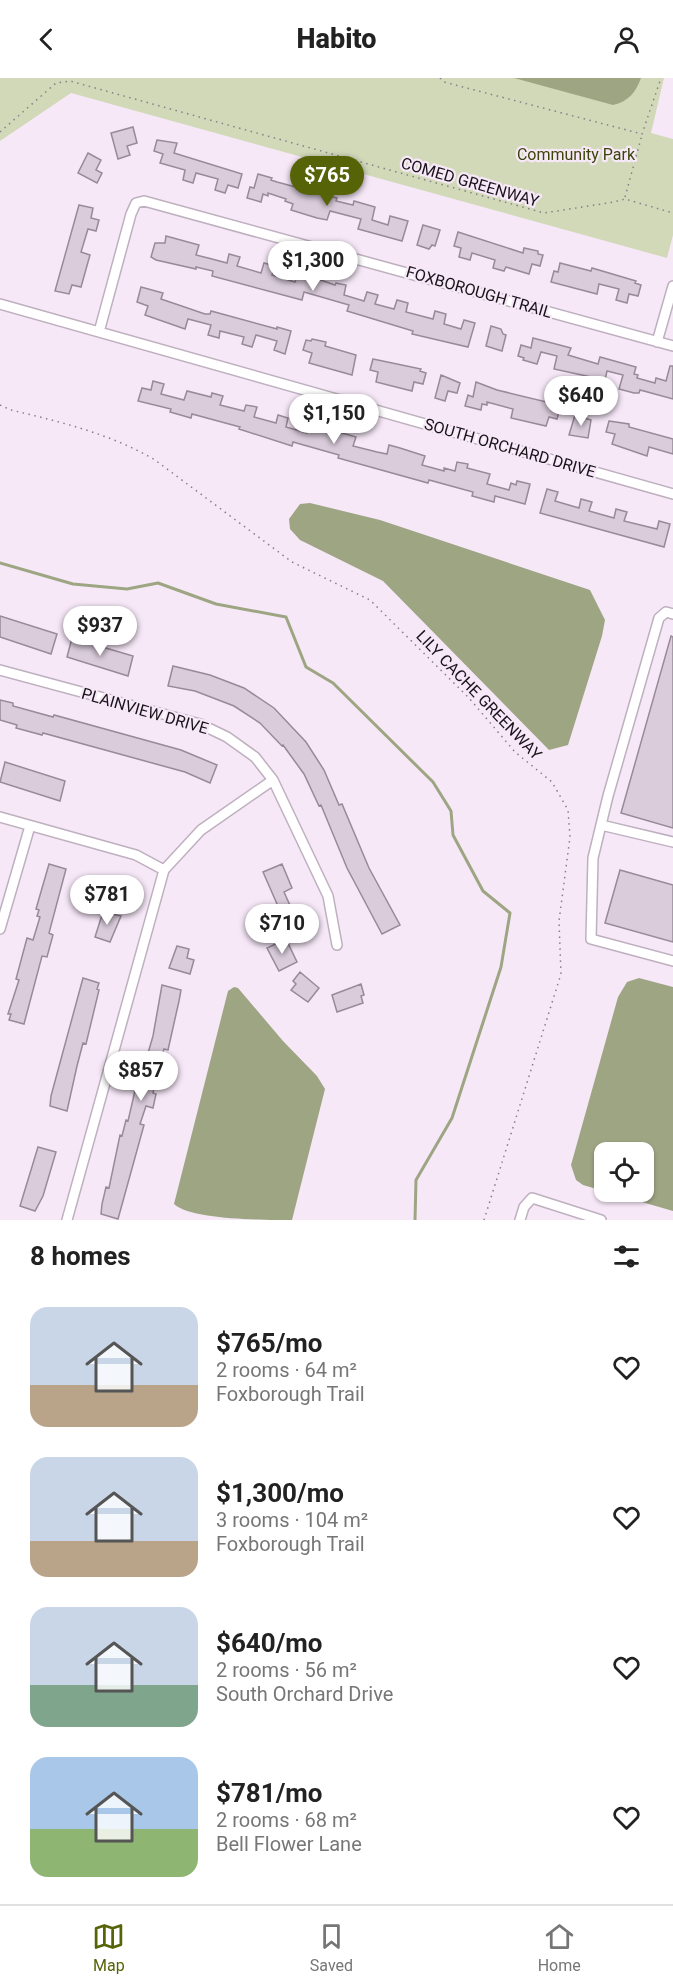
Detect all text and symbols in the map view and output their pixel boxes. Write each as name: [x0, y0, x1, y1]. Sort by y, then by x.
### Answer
icon: back: [30, 23, 63, 56]
text: Habito: [297, 23, 376, 55]
icon: person: [610, 23, 643, 56]
park label: Community Park: [517, 145, 636, 164]
street label: COMED GREENWAY: [399, 153, 541, 211]
pin: $765: [291, 156, 363, 207]
text: $765: [304, 163, 350, 187]
pin: $1,300: [264, 241, 362, 292]
text: $1,300: [282, 248, 344, 272]
street label: FOXBOROUGH TRAIL: [404, 262, 554, 322]
pin: $640: [545, 376, 617, 427]
text: $640: [558, 383, 604, 407]
pin: $1,150: [285, 394, 383, 445]
text: $1,150: [303, 401, 365, 425]
street label: SOUTH ORCHARD DRIVE: [422, 414, 598, 482]
pin: $937: [64, 606, 136, 657]
text: $937: [77, 613, 123, 637]
street label: LILY CACHE GREENWAY: [412, 626, 546, 764]
street label: PLAINVIEW DRIVE: [79, 684, 211, 738]
pin: $781: [71, 875, 143, 926]
text: $781: [84, 882, 130, 906]
pin: $710: [246, 904, 318, 955]
text: $710: [259, 911, 305, 935]
pin: $857: [105, 1051, 177, 1102]
text: $857: [118, 1058, 164, 1082]
map controls: [594, 1142, 654, 1202]
button: locate: [594, 1142, 654, 1202]
icon: filters: [610, 1240, 643, 1273]
text: 8 homes: [30, 1241, 131, 1271]
text: $765/mo: [216, 1328, 323, 1358]
icon: home: [78, 1331, 150, 1403]
icon: heart: [610, 1351, 643, 1384]
text: 2 rooms · 64 m²: [216, 1358, 357, 1382]
text: Foxborough Trail: [216, 1382, 365, 1406]
text: $1,300/mo: [216, 1478, 344, 1508]
icon: home: [78, 1481, 150, 1553]
icon: heart: [610, 1501, 643, 1534]
text: 3 rooms · 104 m²: [216, 1508, 368, 1532]
text: Foxborough Trail: [216, 1532, 365, 1556]
text: $640/mo: [216, 1628, 323, 1658]
icon: home: [78, 1631, 150, 1703]
icon: heart: [610, 1651, 643, 1684]
text: 2 rooms · 56 m²: [216, 1658, 357, 1682]
text: South Orchard Drive: [216, 1682, 393, 1706]
text: $781/mo: [216, 1778, 323, 1808]
icon: home: [78, 1781, 150, 1853]
icon: heart: [610, 1801, 643, 1834]
text: 2 rooms · 68 m²: [216, 1808, 357, 1832]
text: Bell Flower Lane: [216, 1832, 362, 1856]
tab: Map: [92, 1920, 125, 1975]
tab: Saved: [310, 1920, 353, 1975]
tab: Home: [538, 1920, 581, 1975]

